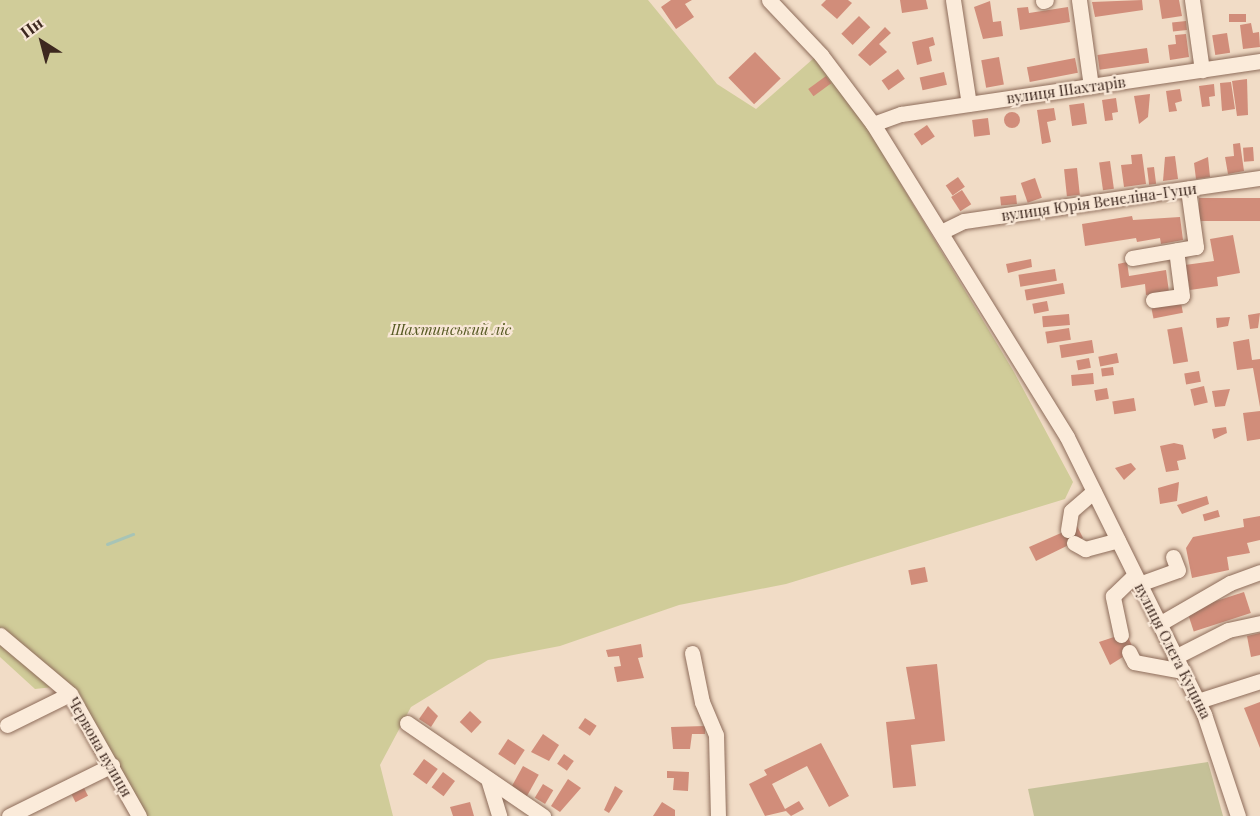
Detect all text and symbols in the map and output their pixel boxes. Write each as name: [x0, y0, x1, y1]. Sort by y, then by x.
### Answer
north arrow: [12, 12, 72, 72]
text: Пн: [16, 12, 47, 42]
street label: вулиця Шахтарів: [1005, 73, 1127, 107]
street label: вулиця Юрія Венеліна-Гуци: [1000, 179, 1198, 225]
park label: Шахтинський ліс: [391, 321, 511, 339]
street label: вулиця Олега Куцина: [1131, 580, 1215, 722]
street label: Червона вулиця: [64, 694, 136, 800]

